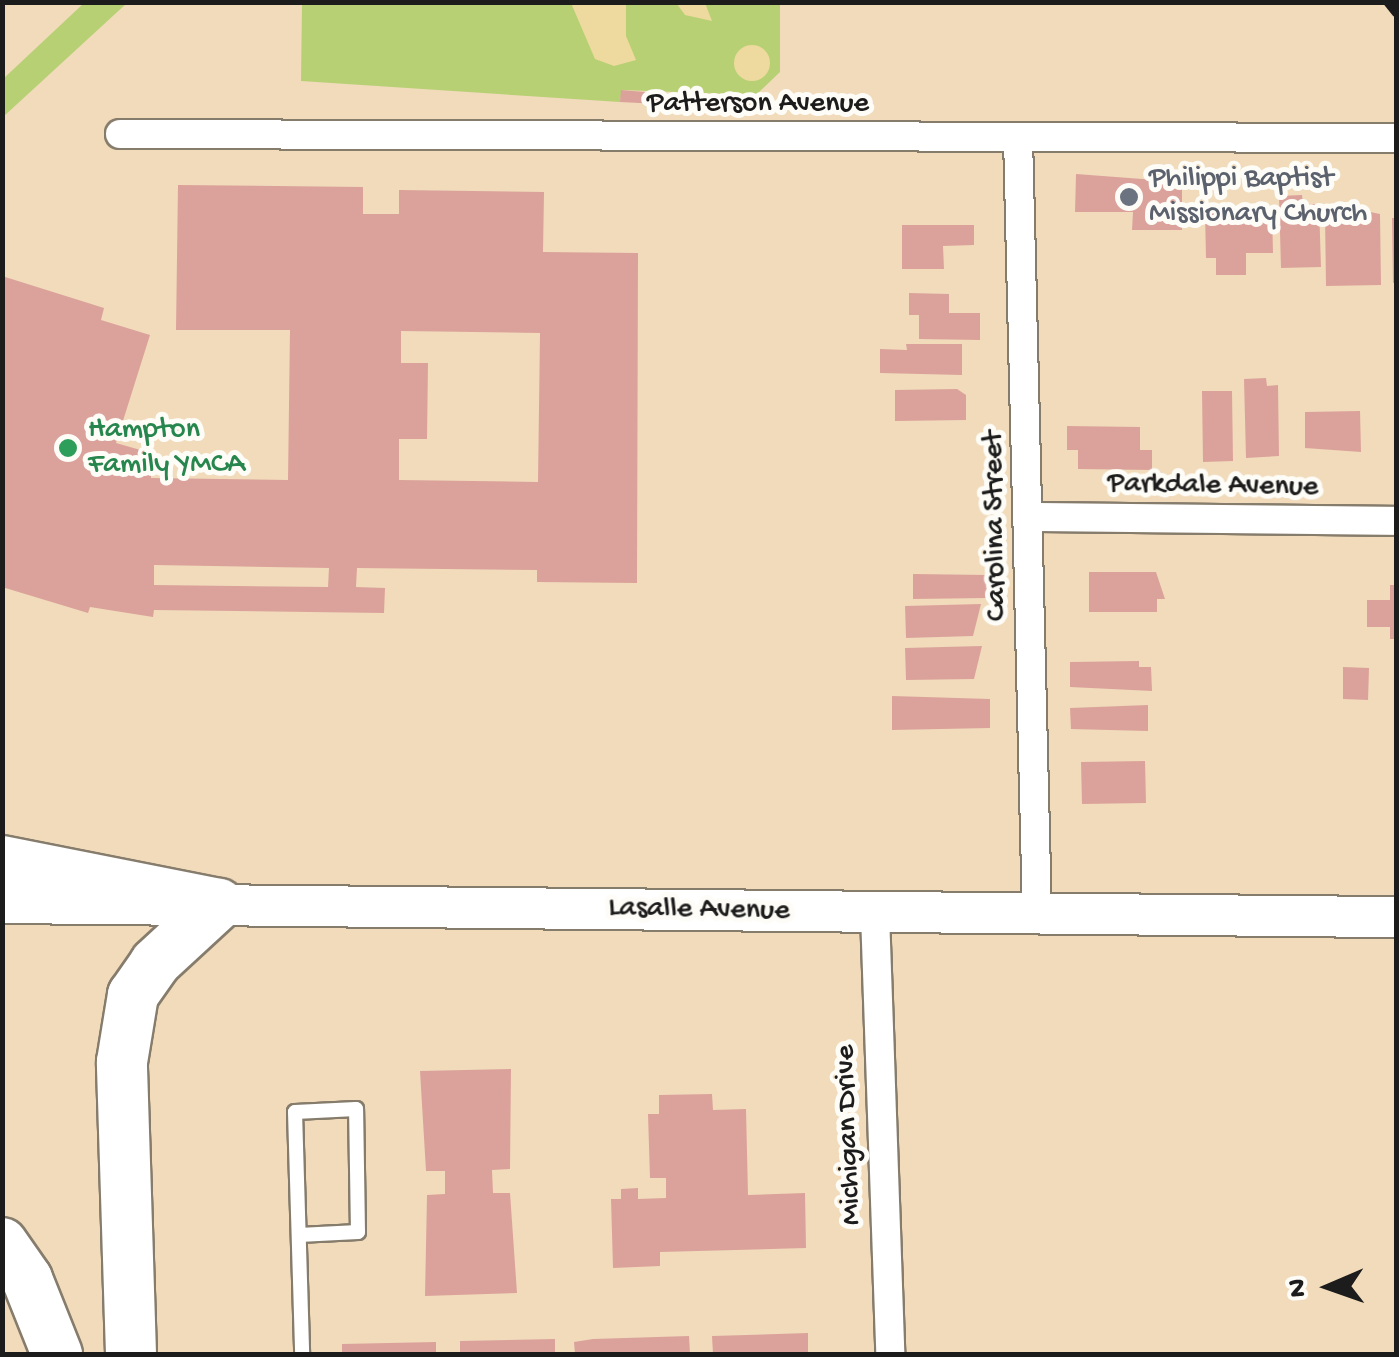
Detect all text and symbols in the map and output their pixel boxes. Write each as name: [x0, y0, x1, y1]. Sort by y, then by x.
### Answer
street label: Patterson Avenue: [647, 87, 869, 123]
place label: Philippi Baptist Missionary Church: [1149, 162, 1367, 232]
marker: Philippi Baptist Missionary Church: [1118, 186, 1140, 208]
place label: Hampton Family YMCA: [88, 413, 245, 484]
street label: Carolina Street: [977, 431, 1017, 621]
marker: Hampton Family YMCA: [57, 437, 79, 459]
street label: Parkdale Avenue: [1107, 467, 1319, 507]
street label: Lasalle Avenue: [608, 891, 790, 931]
street label: Michigan Drive: [829, 1044, 871, 1226]
north arrow: [1279, 1237, 1379, 1337]
text: N: [1282, 1278, 1315, 1298]

